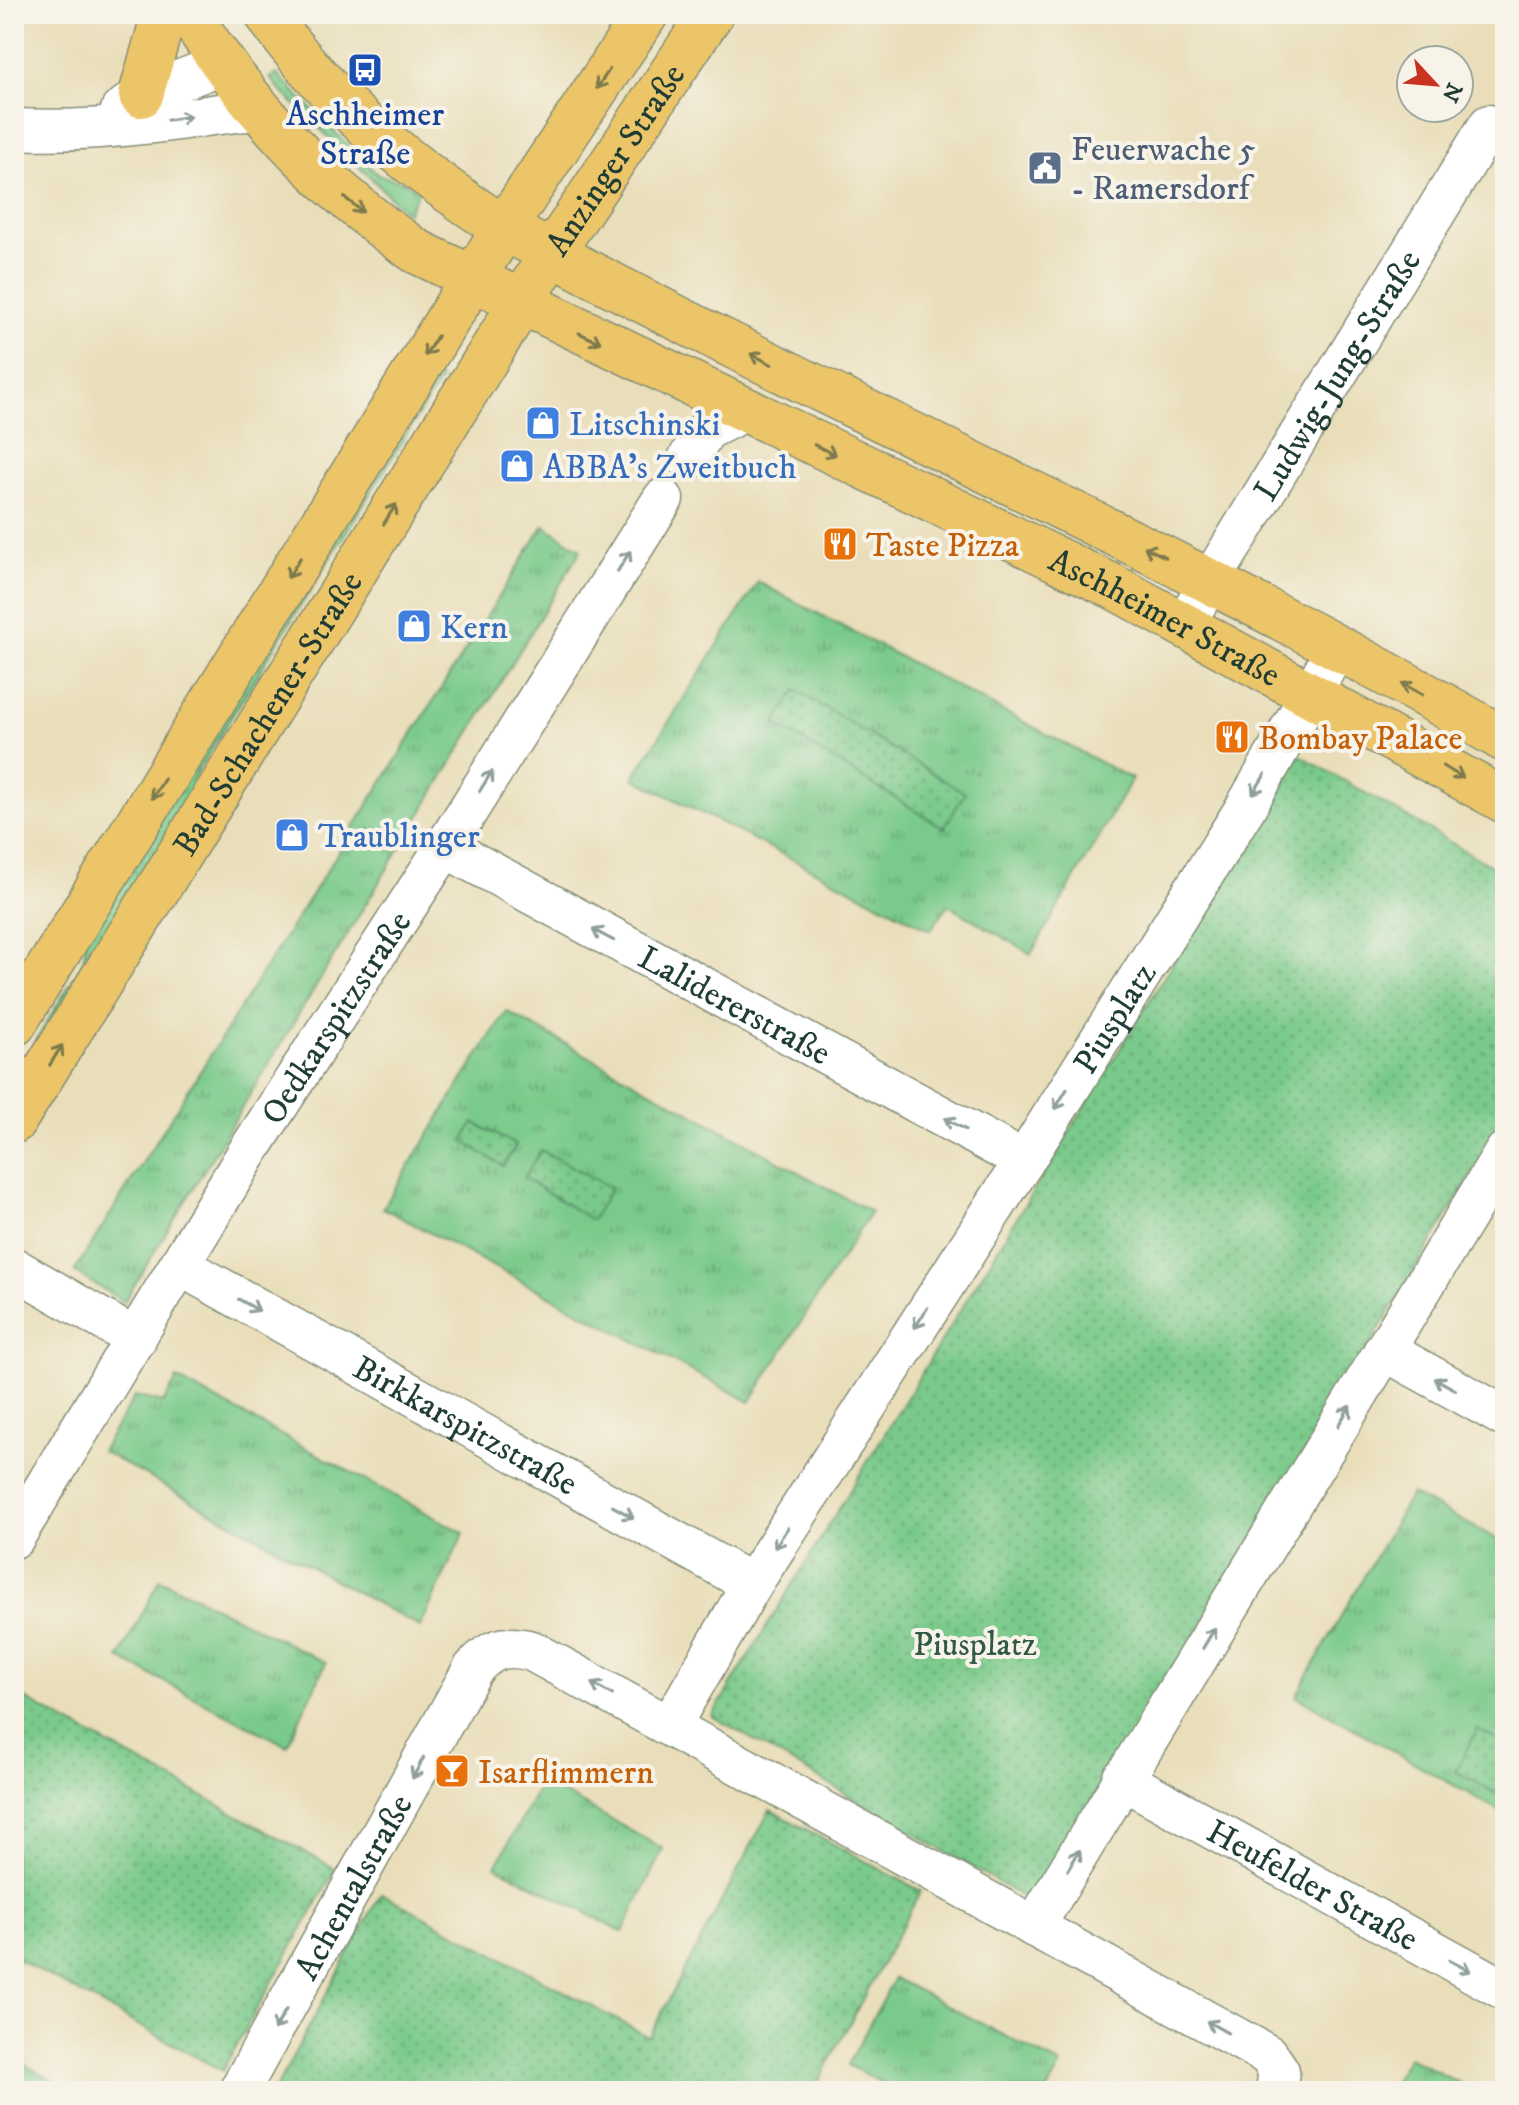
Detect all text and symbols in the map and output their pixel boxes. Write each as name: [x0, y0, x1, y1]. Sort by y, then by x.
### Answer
north arrow: [1395, 44, 1475, 124]
bus stop icon: Aschheimer Straße: [346, 51, 384, 89]
street label: Anzinger Straße: [537, 56, 695, 264]
one-way arrow: [594, 67, 610, 90]
text: N: [1436, 78, 1468, 106]
place label: Aschheimer Straße: [286, 94, 444, 175]
one-way arrow: [166, 110, 191, 125]
place label: Feuerwache 5 - Ramersdorf: [1071, 129, 1255, 210]
public building icon: Feuerwache 5 - Ramersdorf: [1026, 149, 1064, 187]
one-way arrow: [343, 196, 364, 214]
street label: Ludwig-Jung-Straße: [1245, 243, 1431, 509]
one-way arrow: [578, 331, 602, 346]
one-way arrow: [422, 334, 438, 357]
one-way arrow: [750, 351, 774, 366]
shop icon: Litschinski: [524, 404, 562, 442]
place label: Litschinski: [569, 404, 720, 446]
one-way arrow: [812, 442, 836, 458]
shop icon: ABBA's Zweitbuch: [498, 447, 536, 485]
place label: ABBA's Zweitbuch: [543, 447, 797, 489]
one-way arrow: [382, 503, 398, 526]
restaurant icon: Taste Pizza: [821, 525, 859, 563]
place label: Taste Pizza: [866, 525, 1020, 567]
street label: Aschheimer Straße: [1042, 540, 1287, 697]
one-way arrow: [1143, 544, 1167, 559]
one-way arrow: [617, 550, 633, 573]
one-way arrow: [286, 556, 302, 579]
street label: Bad-Schachener-Straße: [165, 564, 372, 864]
shop icon: Kern: [395, 607, 433, 645]
place label: Kern: [440, 607, 508, 649]
one-way arrow: [1401, 681, 1425, 696]
restaurant icon: Bombay Palace: [1213, 718, 1251, 756]
place label: Bombay Palace: [1258, 718, 1463, 760]
one-way arrow: [1441, 765, 1465, 780]
one-way arrow: [479, 770, 495, 793]
one-way arrow: [1251, 772, 1267, 795]
one-way arrow: [149, 777, 165, 800]
shop icon: Traublinger: [273, 816, 311, 854]
place label: Traublinger: [318, 816, 480, 858]
street label: Oedkarspitzstraße: [252, 904, 421, 1133]
one-way arrow: [591, 926, 615, 942]
street label: Lalidererstraße: [631, 937, 837, 1075]
street label: Piusplatz: [1065, 955, 1166, 1082]
one-way arrow: [48, 1044, 64, 1067]
one-way arrow: [1053, 1087, 1069, 1110]
one-way arrow: [944, 1116, 967, 1132]
one-way arrow: [236, 1297, 260, 1313]
one-way arrow: [913, 1306, 929, 1329]
street label: Birkkarspitzstraße: [345, 1347, 584, 1506]
one-way arrow: [1433, 1375, 1457, 1391]
one-way arrow: [1336, 1405, 1352, 1428]
one-way arrow: [610, 1505, 634, 1521]
one-way arrow: [773, 1526, 790, 1548]
park label: Piusplatz: [913, 1624, 1037, 1666]
one-way arrow: [1201, 1627, 1217, 1650]
one-way arrow: [590, 1680, 614, 1696]
bar icon: Isarflimmern: [433, 1752, 471, 1790]
place label: Isarflimmern: [478, 1752, 654, 1794]
one-way arrow: [410, 1755, 426, 1779]
street label: Achentalstraße: [286, 1787, 422, 1987]
street label: Heufelder Straße: [1199, 1811, 1425, 1961]
one-way arrow: [1066, 1849, 1082, 1872]
one-way arrow: [1448, 1958, 1472, 1974]
one-way arrow: [272, 2008, 288, 2031]
one-way arrow: [1205, 2019, 1229, 2034]

